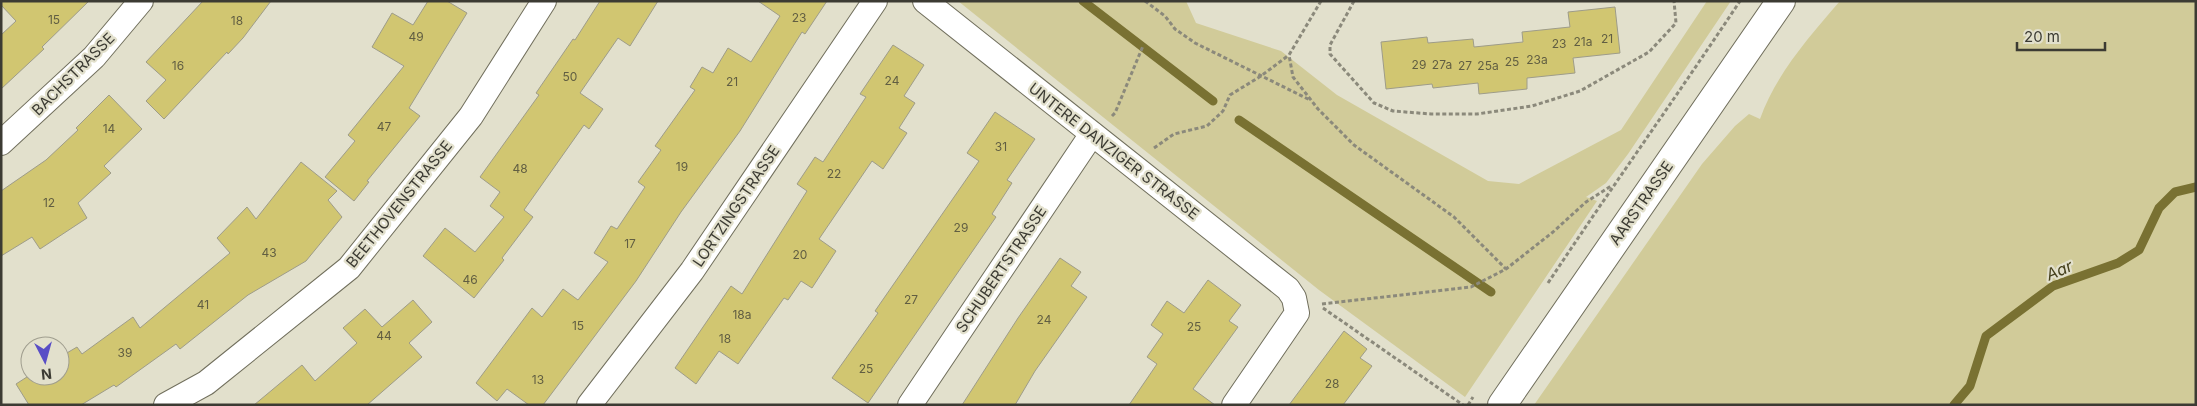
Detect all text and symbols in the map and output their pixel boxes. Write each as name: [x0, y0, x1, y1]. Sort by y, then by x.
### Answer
house number: 23: [792, 10, 806, 25]
house number: 15: [48, 12, 60, 27]
house number: 18: [231, 13, 243, 28]
scale bar: [2017, 20, 2104, 52]
text: 20 m: [2024, 27, 2060, 46]
street label: BACHSTRASSE: [28, 29, 118, 119]
house number: 49: [408, 29, 424, 44]
house number: 21: [1601, 31, 1613, 46]
house number: 21a: [1574, 34, 1592, 49]
house number: 23: [1552, 36, 1566, 51]
house number: 23a: [1526, 52, 1548, 67]
house number: 25: [1505, 54, 1519, 69]
house number: 29: [1412, 57, 1426, 72]
house number: 27a: [1432, 57, 1452, 72]
house number: 16: [172, 58, 184, 73]
house number: 27: [1458, 58, 1472, 73]
house number: 25a: [1477, 58, 1499, 73]
house number: 50: [563, 69, 577, 84]
house number: 24: [885, 73, 900, 88]
house number: 21: [726, 74, 738, 89]
street label: UNTERE DANZIGER STRASSE: [1025, 79, 1203, 223]
house number: 47: [377, 119, 391, 134]
house number: 14: [103, 121, 116, 136]
street label: BEETHOVENSTRASSE: [342, 137, 456, 271]
house number: 31: [995, 139, 1007, 154]
street label: LORTZINGSTRASSE: [688, 142, 784, 270]
street label: AARSTRASSE: [1605, 157, 1677, 249]
house number: 19: [676, 159, 688, 174]
house number: 48: [512, 161, 528, 176]
house number: 22: [827, 166, 841, 181]
house number: 12: [43, 195, 55, 210]
street label: SCHUBERTSTRASSE: [952, 202, 1050, 336]
house number: 29: [954, 220, 968, 235]
house number: 17: [624, 236, 636, 251]
house number: 43: [261, 245, 277, 260]
house number: 20: [793, 247, 807, 262]
water label: Aar: [2042, 255, 2076, 285]
house number: 46: [462, 272, 478, 287]
house number: 27: [904, 292, 918, 307]
house number: 41: [197, 297, 209, 312]
house number: 18a: [732, 307, 752, 322]
house number: 24: [1037, 312, 1052, 327]
house number: 15: [572, 318, 584, 333]
house number: 25: [1187, 319, 1201, 334]
house number: 44: [376, 328, 392, 343]
house number: 18: [719, 331, 731, 346]
north arrow: [20, 336, 70, 386]
house number: 39: [118, 345, 132, 360]
house number: 25: [859, 361, 873, 376]
text: N: [40, 365, 53, 383]
house number: 13: [532, 372, 544, 387]
house number: 28: [1325, 376, 1339, 391]

